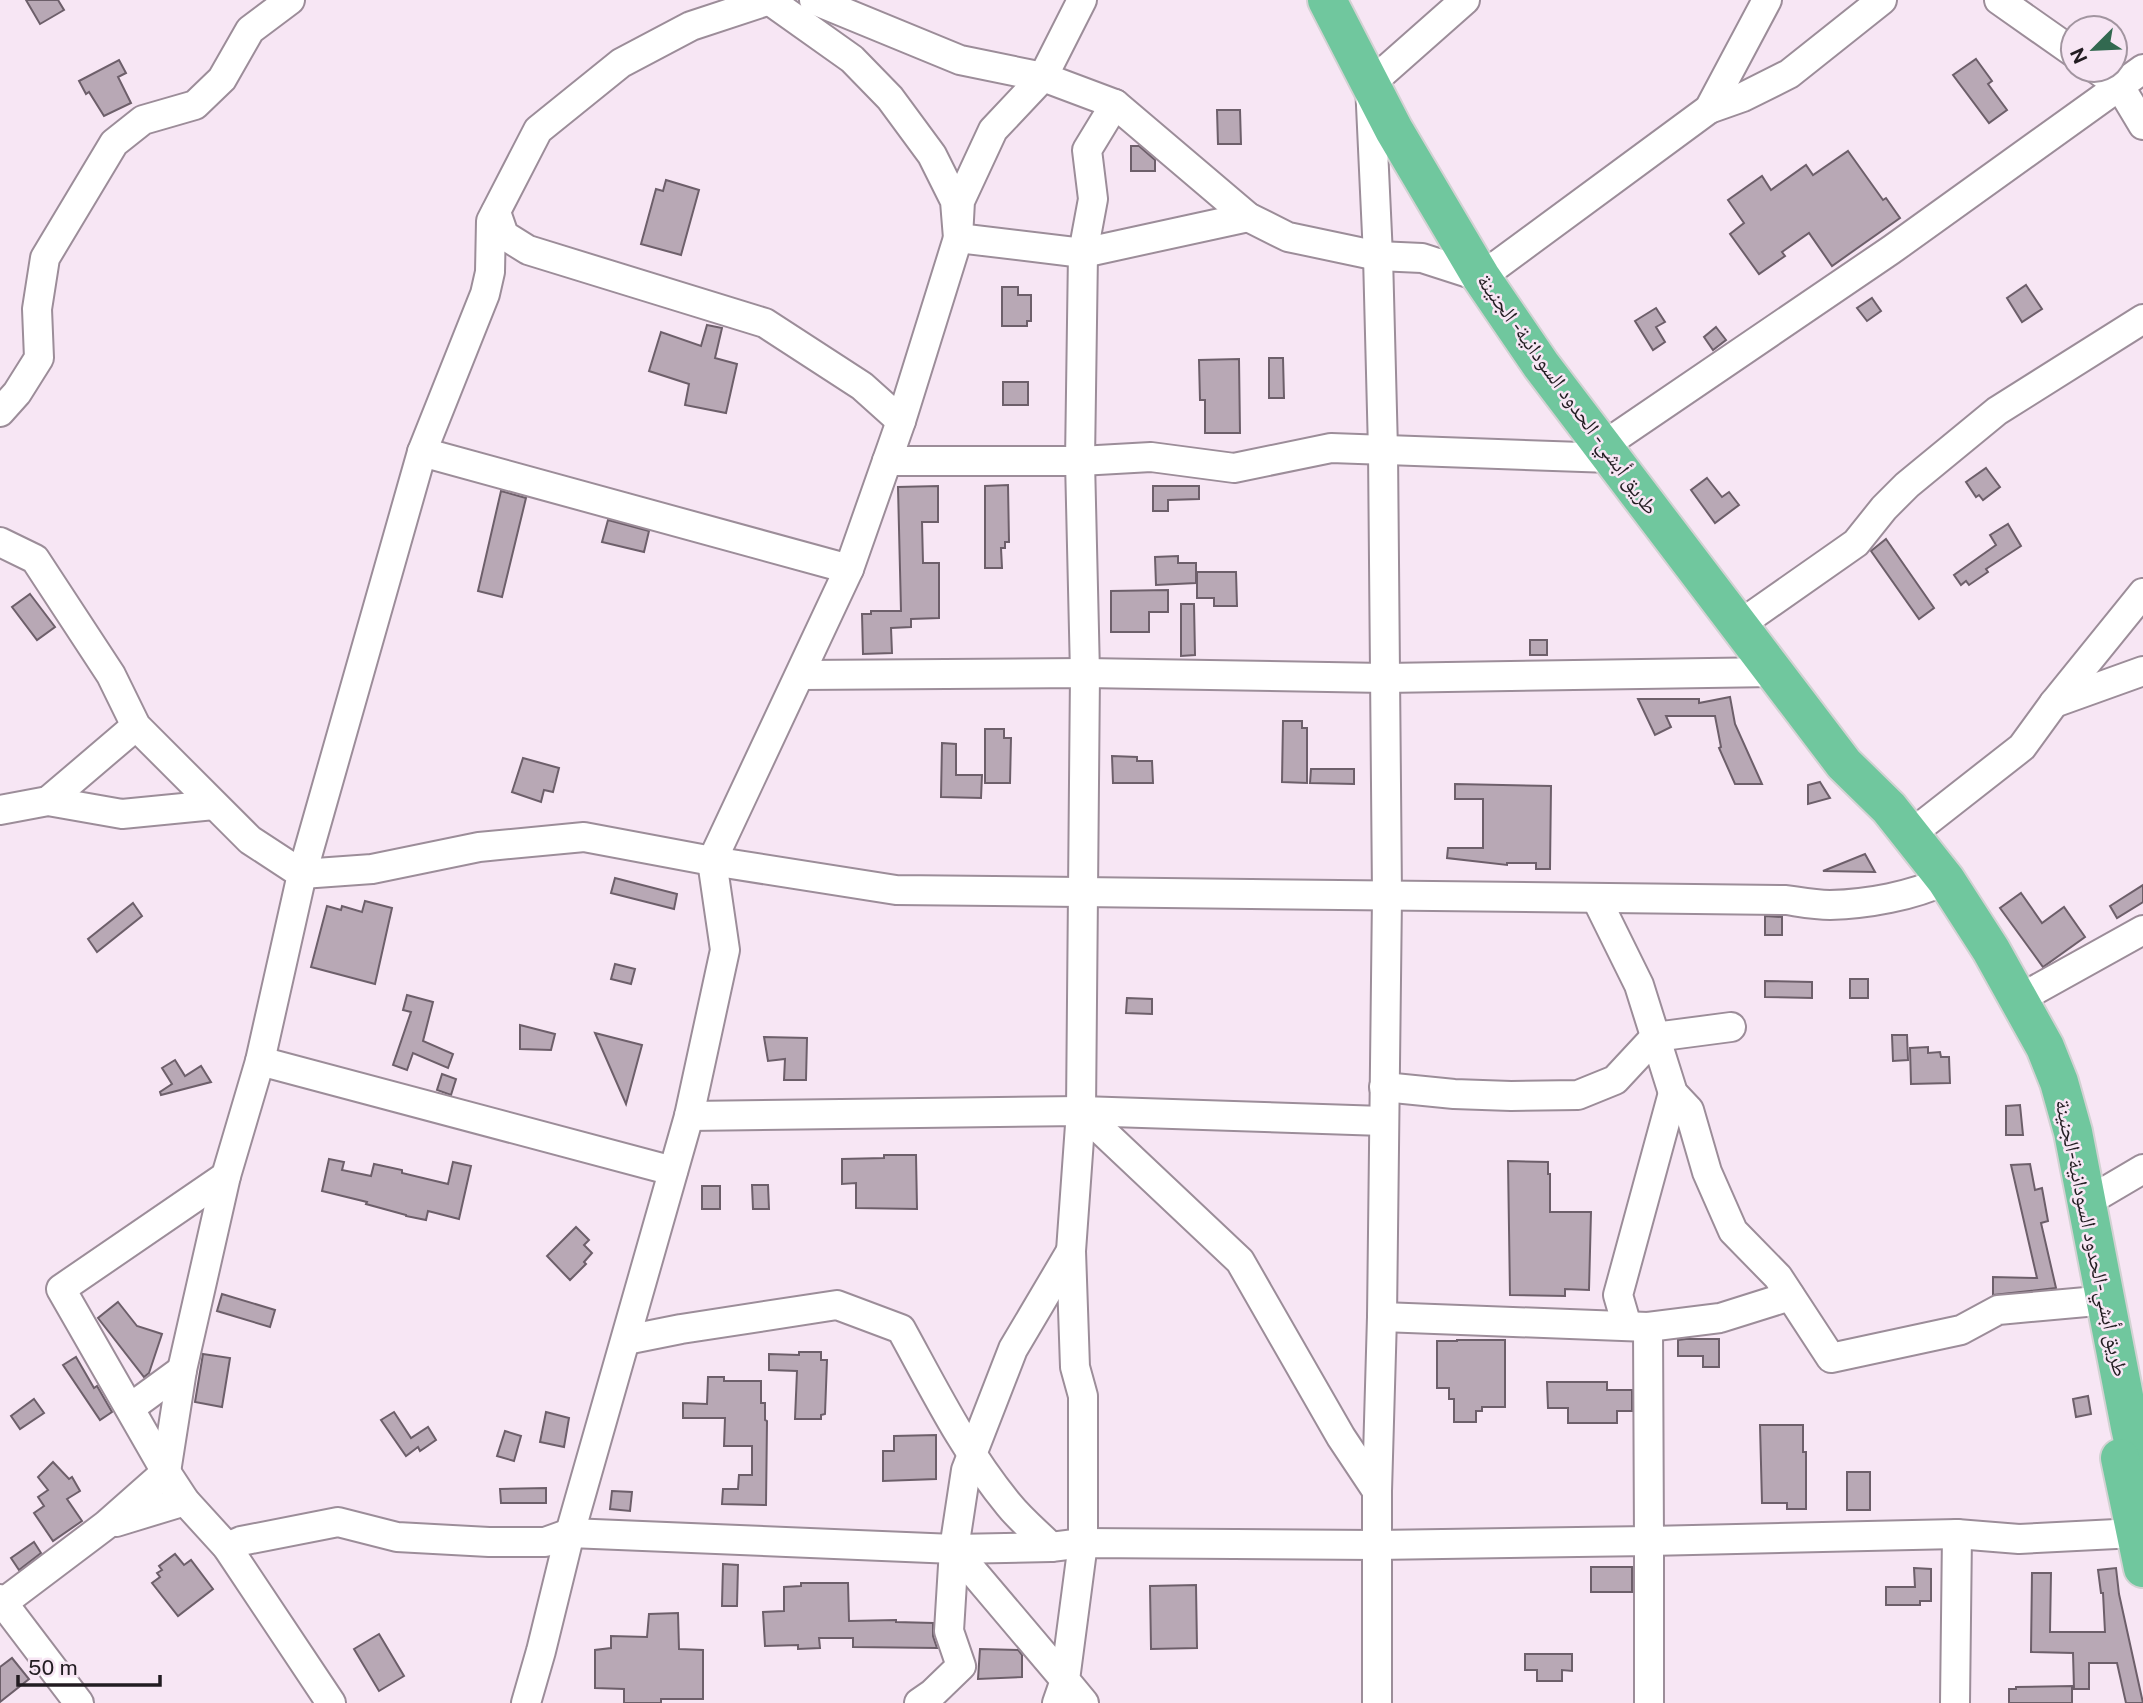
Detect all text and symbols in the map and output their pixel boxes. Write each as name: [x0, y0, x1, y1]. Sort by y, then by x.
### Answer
north arrow: [2059, 14, 2129, 84]
text: N: [2065, 45, 2092, 67]
street label: طريق أبشي - الحدود السودانية - الجنينة: [1469, 269, 1664, 522]
street label: طريق أبشي-الحدود السودانية-الجنينة: [2046, 1097, 2134, 1380]
scale bar: [18, 1644, 159, 1688]
text: 50 m: [28, 1655, 78, 1680]

